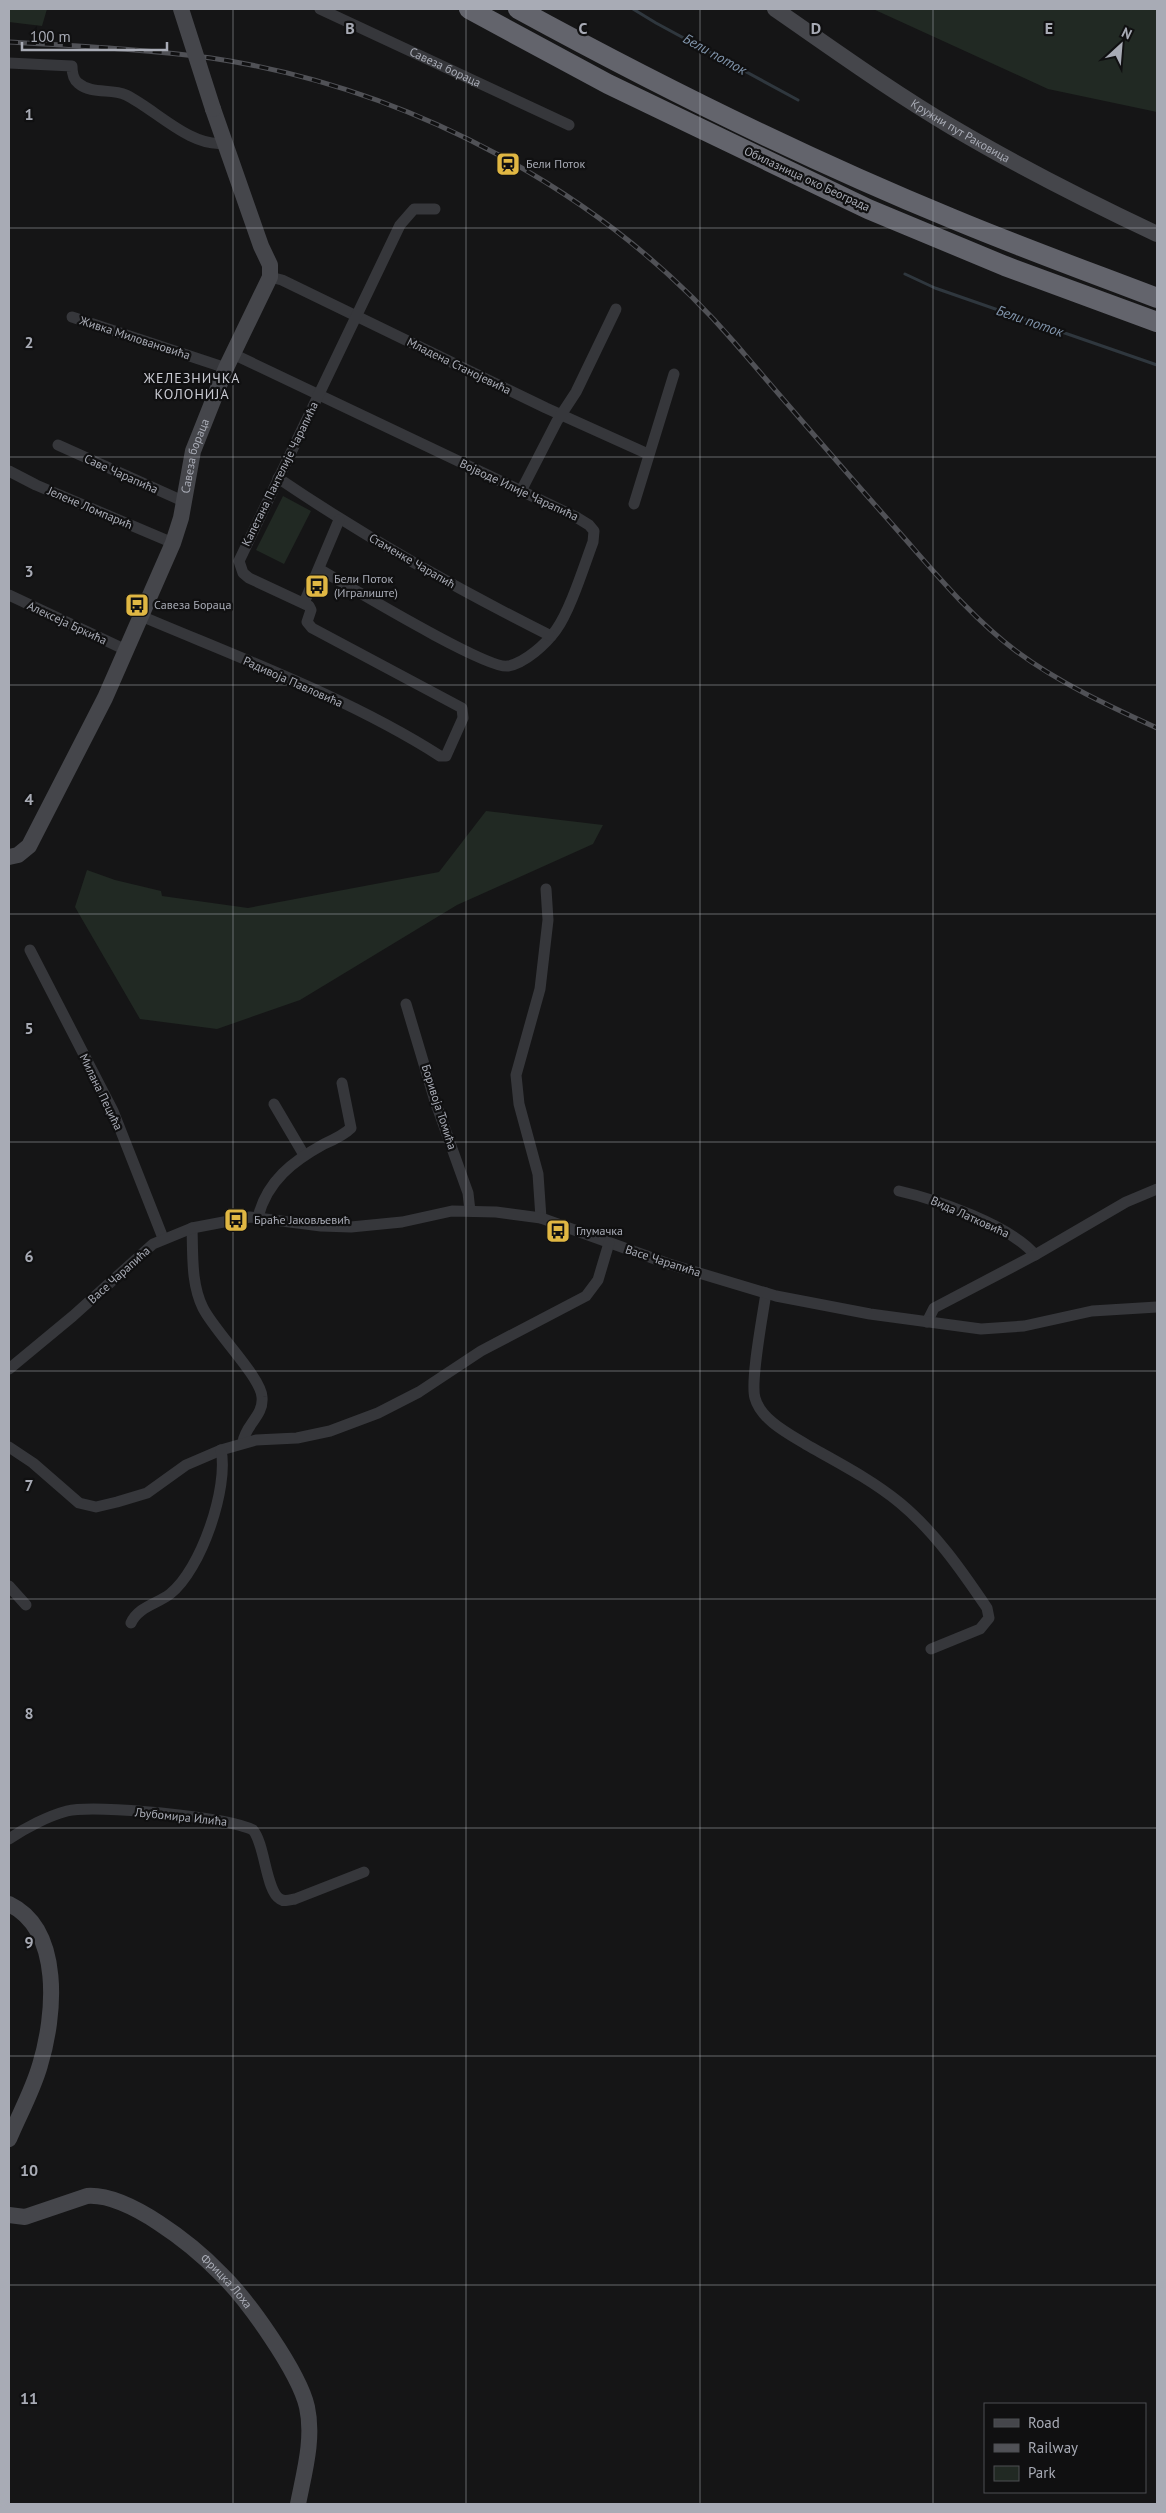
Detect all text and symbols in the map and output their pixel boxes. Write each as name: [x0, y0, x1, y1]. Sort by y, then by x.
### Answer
text: B: [345, 18, 355, 38]
text: C: [579, 18, 588, 38]
text: D: [811, 18, 821, 38]
text: E: [1045, 18, 1053, 38]
scale bar: [22, 20, 168, 52]
north arrow: [1096, 20, 1146, 70]
text: N: [1119, 23, 1135, 43]
text: 100 m: [30, 27, 71, 46]
water label: Бели поток: [680, 29, 750, 79]
street label: Савеза бораца: [407, 44, 484, 90]
street label: Кружни пут Раковица: [908, 96, 1013, 165]
text: 1: [24, 104, 34, 124]
street label: Обилазница око Београда: [742, 143, 873, 214]
station icon: Бели Поток: [495, 151, 521, 177]
place label: Бели Поток: [526, 156, 585, 171]
water label: Бели поток: [994, 301, 1066, 341]
street label: Живка Миловановића: [77, 312, 192, 363]
text: 2: [24, 332, 34, 352]
street label: Младена Станојевића: [405, 334, 514, 397]
district label: ЖЕЛЕЗНИЧКА КОЛОНИЈА: [143, 369, 240, 403]
street label: Капетана Пантелије Чарапића: [238, 399, 321, 549]
street label: Савеза бораца: [178, 416, 212, 495]
street label: Саве Чарапића: [82, 451, 160, 497]
street label: Војводе Илије Чарапића: [457, 455, 581, 524]
street label: Јелене Ломпарић: [45, 483, 135, 532]
street label: Стаменке Чарапић: [366, 530, 458, 591]
text: 3: [24, 561, 34, 581]
place label: Бели Поток (Игралиште): [334, 571, 398, 600]
bus stop icon: Бели Поток (Игралиште): [304, 573, 330, 599]
bus stop icon: Савеза Бораца: [124, 592, 150, 618]
place label: Савеза Бораца: [154, 597, 231, 612]
street label: Алексеја Бркића: [25, 598, 109, 648]
street label: Радивоја Павловића: [241, 653, 345, 710]
text: 4: [24, 789, 34, 809]
text: 5: [24, 1018, 34, 1038]
street label: Милана Пецића: [76, 1051, 126, 1133]
street label: Боривоја Томића: [419, 1062, 460, 1151]
street label: Вида Латковића: [929, 1193, 1012, 1241]
bus stop icon: Браће Јаковљевић: [223, 1207, 249, 1233]
place label: Браће Јаковљевић: [254, 1212, 350, 1227]
bus stop icon: Глумачка: [545, 1218, 571, 1244]
place label: Глумачка: [576, 1223, 623, 1238]
street label: Васе Чарапића: [623, 1241, 703, 1280]
street label: Васе Чарапића: [84, 1243, 153, 1306]
text: 6: [24, 1246, 34, 1266]
text: 7: [24, 1475, 34, 1495]
text: 8: [24, 1703, 34, 1723]
street label: Љубомира Илића: [133, 1804, 228, 1829]
text: 9: [24, 1932, 34, 1952]
text: 10: [20, 2160, 38, 2180]
street label: Фрицка Лоха: [198, 2250, 256, 2311]
text: 11: [20, 2388, 38, 2408]
legend: [984, 2403, 1146, 2493]
text: Road: [1028, 2413, 1060, 2432]
text: Railway: [1028, 2438, 1078, 2457]
text: Park: [1028, 2463, 1056, 2482]

